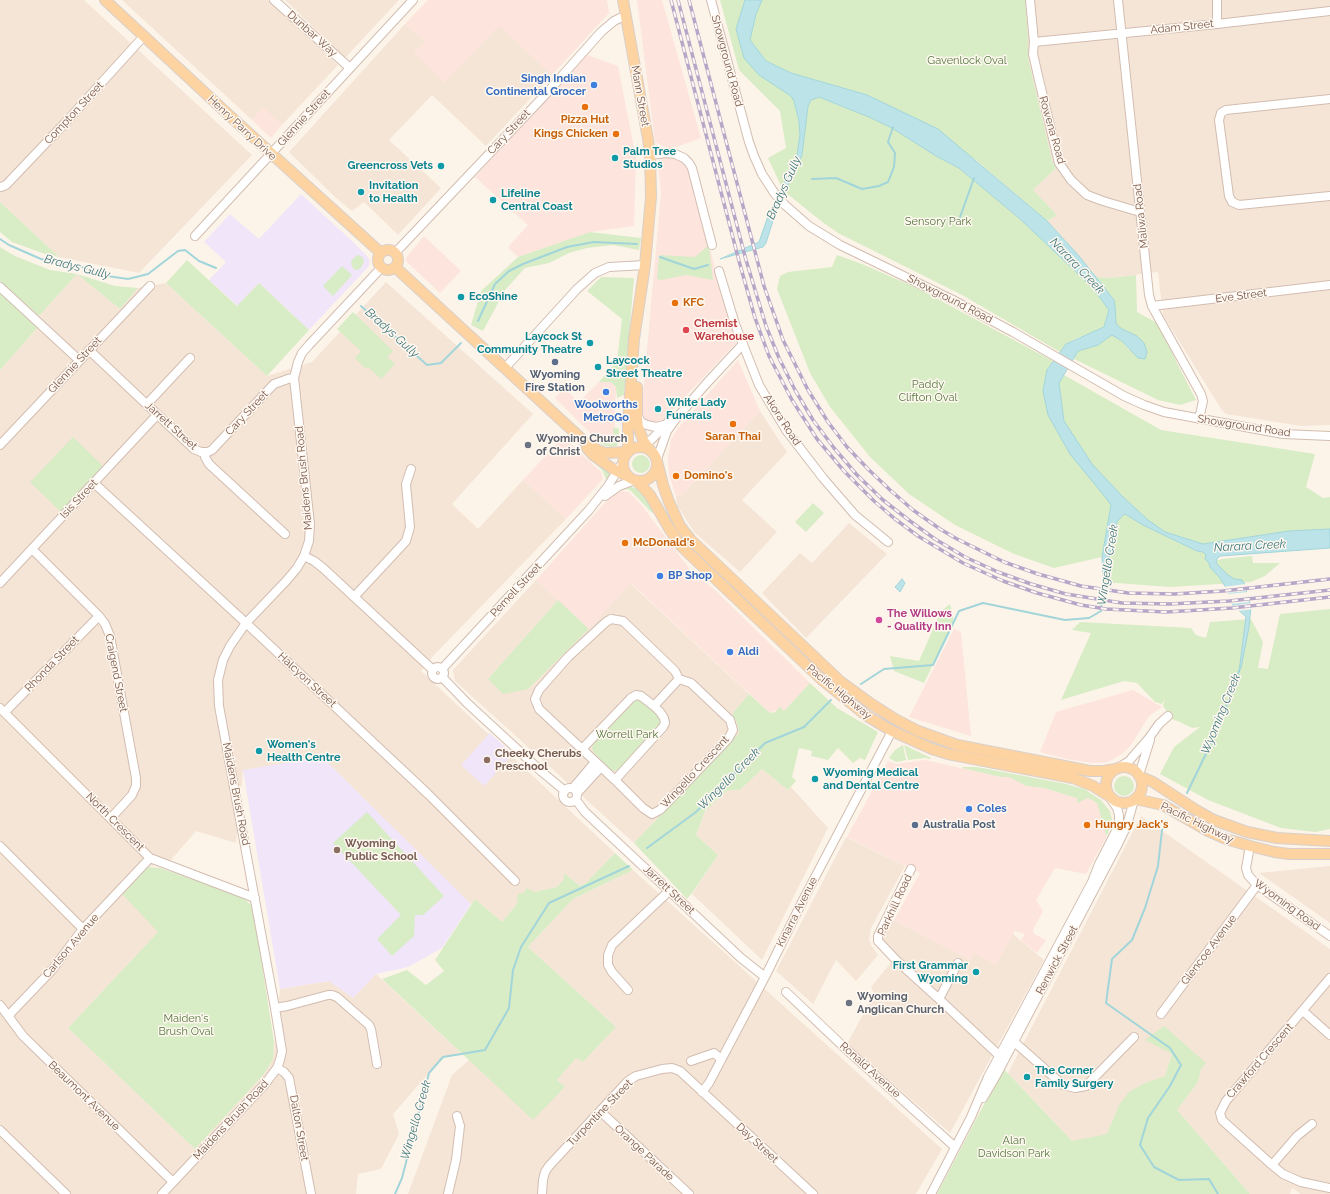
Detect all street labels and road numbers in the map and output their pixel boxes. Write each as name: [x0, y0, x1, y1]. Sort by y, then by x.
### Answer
street label: Dunbar Way: [284, 8, 340, 60]
street label: Showground Road: [708, 14, 746, 108]
street label: Adam Street: [1150, 17, 1214, 37]
street label: Mann Street: [628, 64, 652, 128]
street label: Compton Street: [42, 79, 106, 147]
street label: Glennie Street: [275, 87, 333, 149]
street label: Henry Parry Drive: [205, 93, 279, 163]
street label: Rowena Road: [1036, 94, 1068, 166]
street label: Cary Street: [485, 107, 533, 157]
street label: Maliwa Road: [1131, 183, 1151, 249]
street label: Showground Road: [905, 272, 995, 326]
street label: Eve Street: [1214, 286, 1268, 306]
street label: Glennie Street: [46, 334, 104, 396]
street label: Cary Street: [223, 388, 271, 438]
street label: Akora Road: [761, 392, 803, 448]
street label: Jarrett Street: [142, 399, 200, 453]
street label: Showground Road: [1196, 412, 1292, 440]
street label: Maidens Brush Road: [293, 425, 315, 531]
street label: Isis Street: [57, 477, 101, 521]
street label: Pemell Street: [488, 560, 544, 620]
street label: Rhonda Street: [22, 633, 82, 695]
street label: Craigend Street: [102, 633, 130, 713]
street label: Halcyon Street: [275, 650, 339, 710]
street label: Pacific Highway: [804, 662, 874, 722]
street label: Wingello Crescent: [658, 733, 732, 811]
street label: Maidens Brush Road: [220, 741, 252, 847]
street label: North Crescent: [83, 790, 147, 854]
street label: Pacific Highway: [1158, 800, 1236, 846]
street label: Jarrett Street: [640, 863, 698, 917]
street label: Parkhill Road: [875, 872, 915, 938]
street label: Kinarra Avenue: [774, 875, 820, 949]
street label: Wyoming Road: [1251, 877, 1323, 933]
street label: Carlson Avenue: [40, 911, 102, 981]
street label: Glencoe Avenue: [1178, 912, 1240, 988]
street label: Renwick Street: [1033, 923, 1081, 997]
street label: Crawford Crescent: [1224, 1021, 1296, 1101]
street label: Ronald Avenue: [837, 1039, 903, 1101]
street label: Beaumont Avenue: [45, 1058, 123, 1134]
street label: Maidens Brush Road: [191, 1077, 271, 1163]
street label: Turpentine Street: [565, 1077, 635, 1149]
street label: Dalton Street: [287, 1094, 311, 1162]
street label: Day Street: [733, 1120, 781, 1166]
street label: Orange Parade: [612, 1122, 676, 1184]

